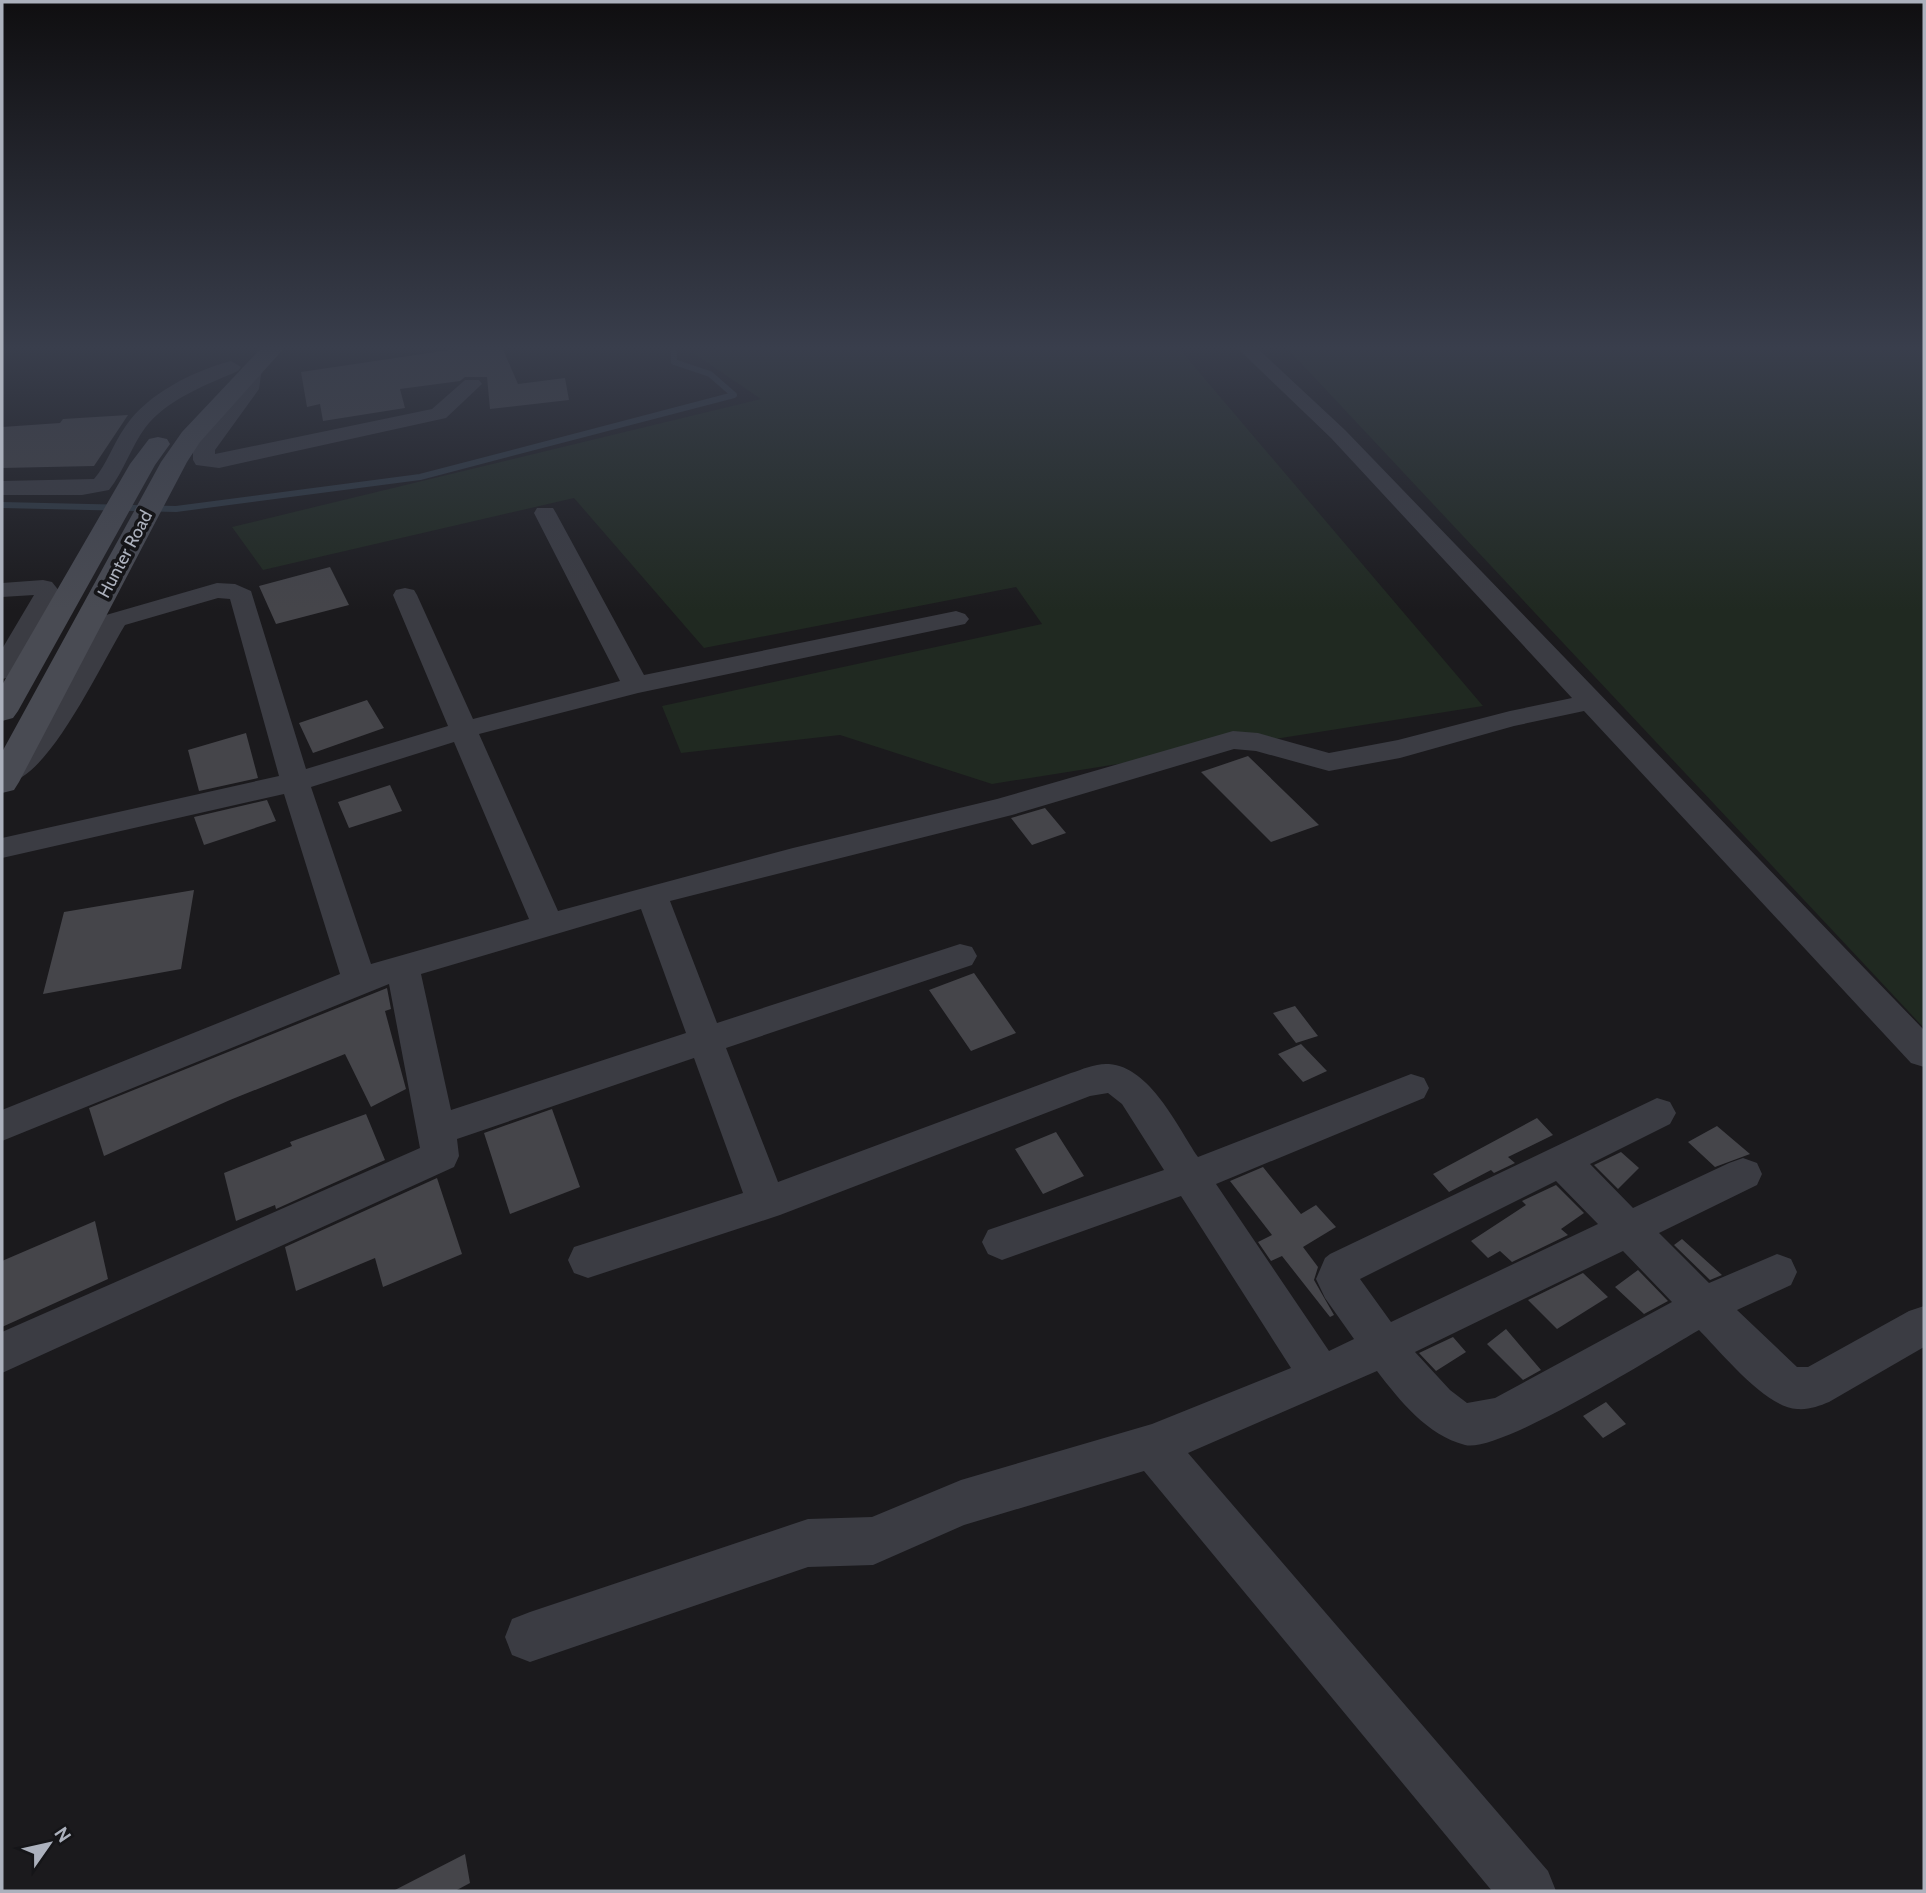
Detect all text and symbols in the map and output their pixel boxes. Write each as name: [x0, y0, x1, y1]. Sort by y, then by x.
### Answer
street label: Hunter Road: [93, 507, 157, 601]
north arrow: [14, 1809, 84, 1879]
text: N: [49, 1823, 76, 1847]

